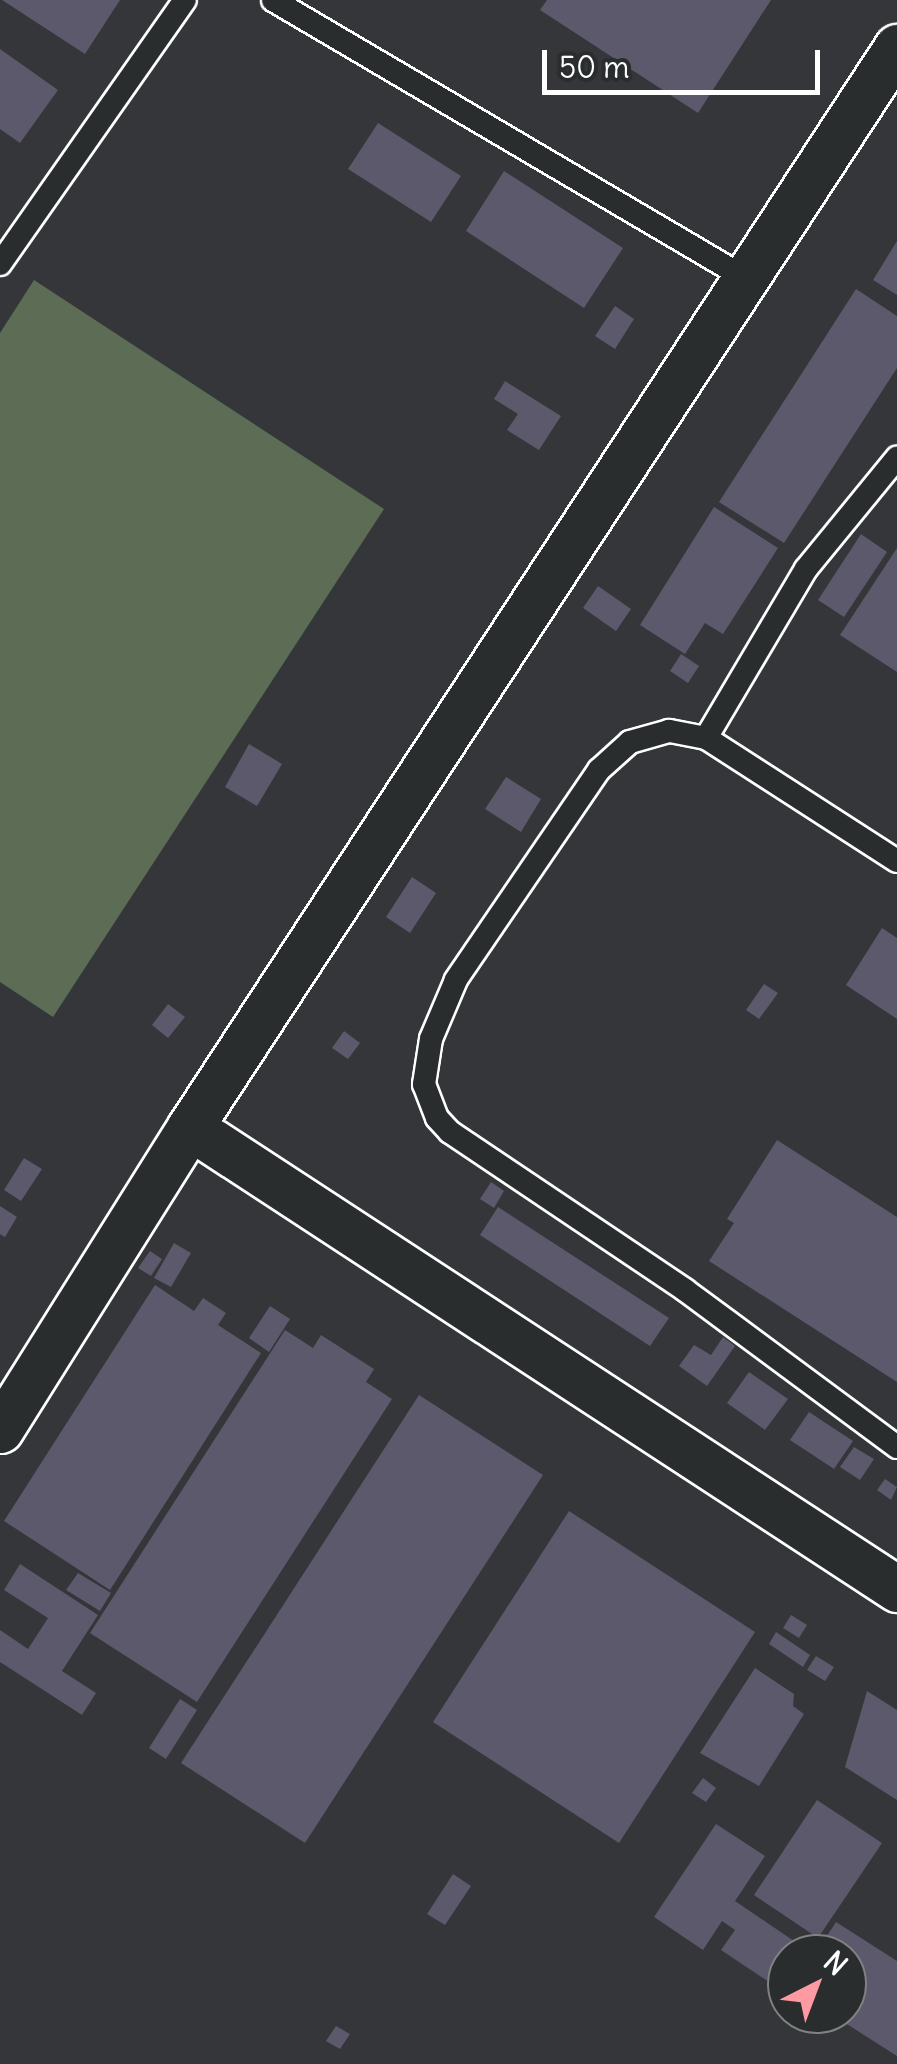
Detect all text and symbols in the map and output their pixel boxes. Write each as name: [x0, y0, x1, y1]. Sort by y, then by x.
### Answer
scale bar: [547, 30, 824, 92]
text: 50 m: [559, 48, 629, 86]
north arrow: [767, 1934, 867, 2034]
text: N: [816, 1943, 855, 1983]

